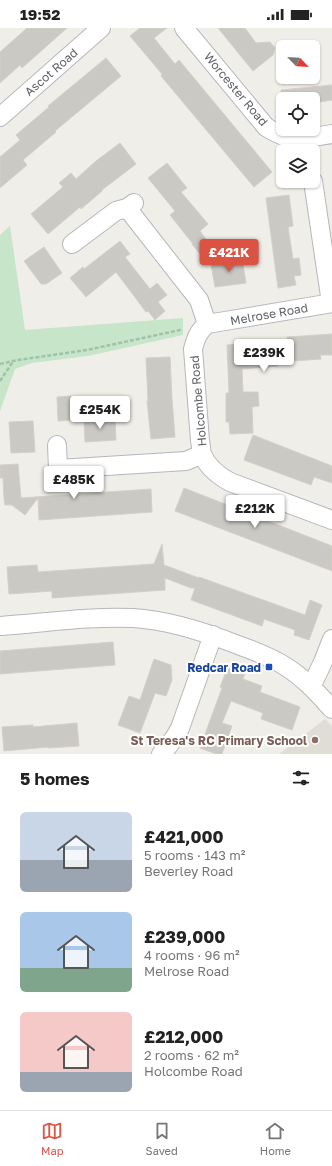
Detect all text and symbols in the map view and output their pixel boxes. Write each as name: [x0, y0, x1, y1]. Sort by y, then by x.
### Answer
text: 19:52: [20, 5, 60, 23]
north arrow: [276, 40, 320, 84]
map controls: [276, 40, 320, 188]
street label: Ascot Road: [21, 45, 81, 99]
street label: Worcester Road: [201, 49, 271, 129]
button: locate: [276, 92, 320, 136]
button: layers: [276, 144, 320, 188]
pin: £421K: [201, 239, 257, 273]
text: £421K: [209, 244, 249, 260]
street label: Melrose Road: [229, 300, 309, 328]
pin: £239K: [236, 339, 292, 373]
text: £239K: [243, 344, 285, 360]
street label: Holcombe Road: [187, 355, 209, 447]
pin: £254K: [72, 396, 128, 430]
text: £254K: [79, 401, 121, 417]
pin: £485K: [46, 466, 102, 500]
text: £485K: [53, 471, 95, 487]
pin: £212K: [227, 495, 283, 529]
text: £212K: [235, 500, 275, 516]
place label: Redcar Road: [187, 660, 261, 675]
marker: Redcar Road: [264, 662, 274, 672]
place label: St Teresa's RC Primary School: [130, 733, 307, 748]
marker: St Teresa's RC Primary School: [310, 735, 320, 745]
icon: filters: [290, 767, 312, 789]
text: 5 homes: [20, 768, 90, 789]
text: £421,000: [144, 826, 224, 847]
icon: home: [52, 828, 100, 876]
text: 5 rooms · 143 m²: [144, 847, 245, 863]
text: Beverley Road: [144, 863, 233, 879]
text: £239,000: [144, 926, 225, 947]
icon: home: [52, 928, 100, 976]
text: 4 rooms · 96 m²: [144, 947, 240, 963]
text: Melrose Road: [144, 963, 229, 979]
text: £212,000: [144, 1026, 223, 1047]
icon: home: [52, 1028, 100, 1076]
text: 2 rooms · 62 m²: [144, 1047, 239, 1063]
text: Holcombe Road: [144, 1063, 243, 1079]
tab: Map: [41, 1120, 64, 1157]
tab: Saved: [146, 1120, 178, 1157]
tab: Home: [260, 1120, 291, 1157]

